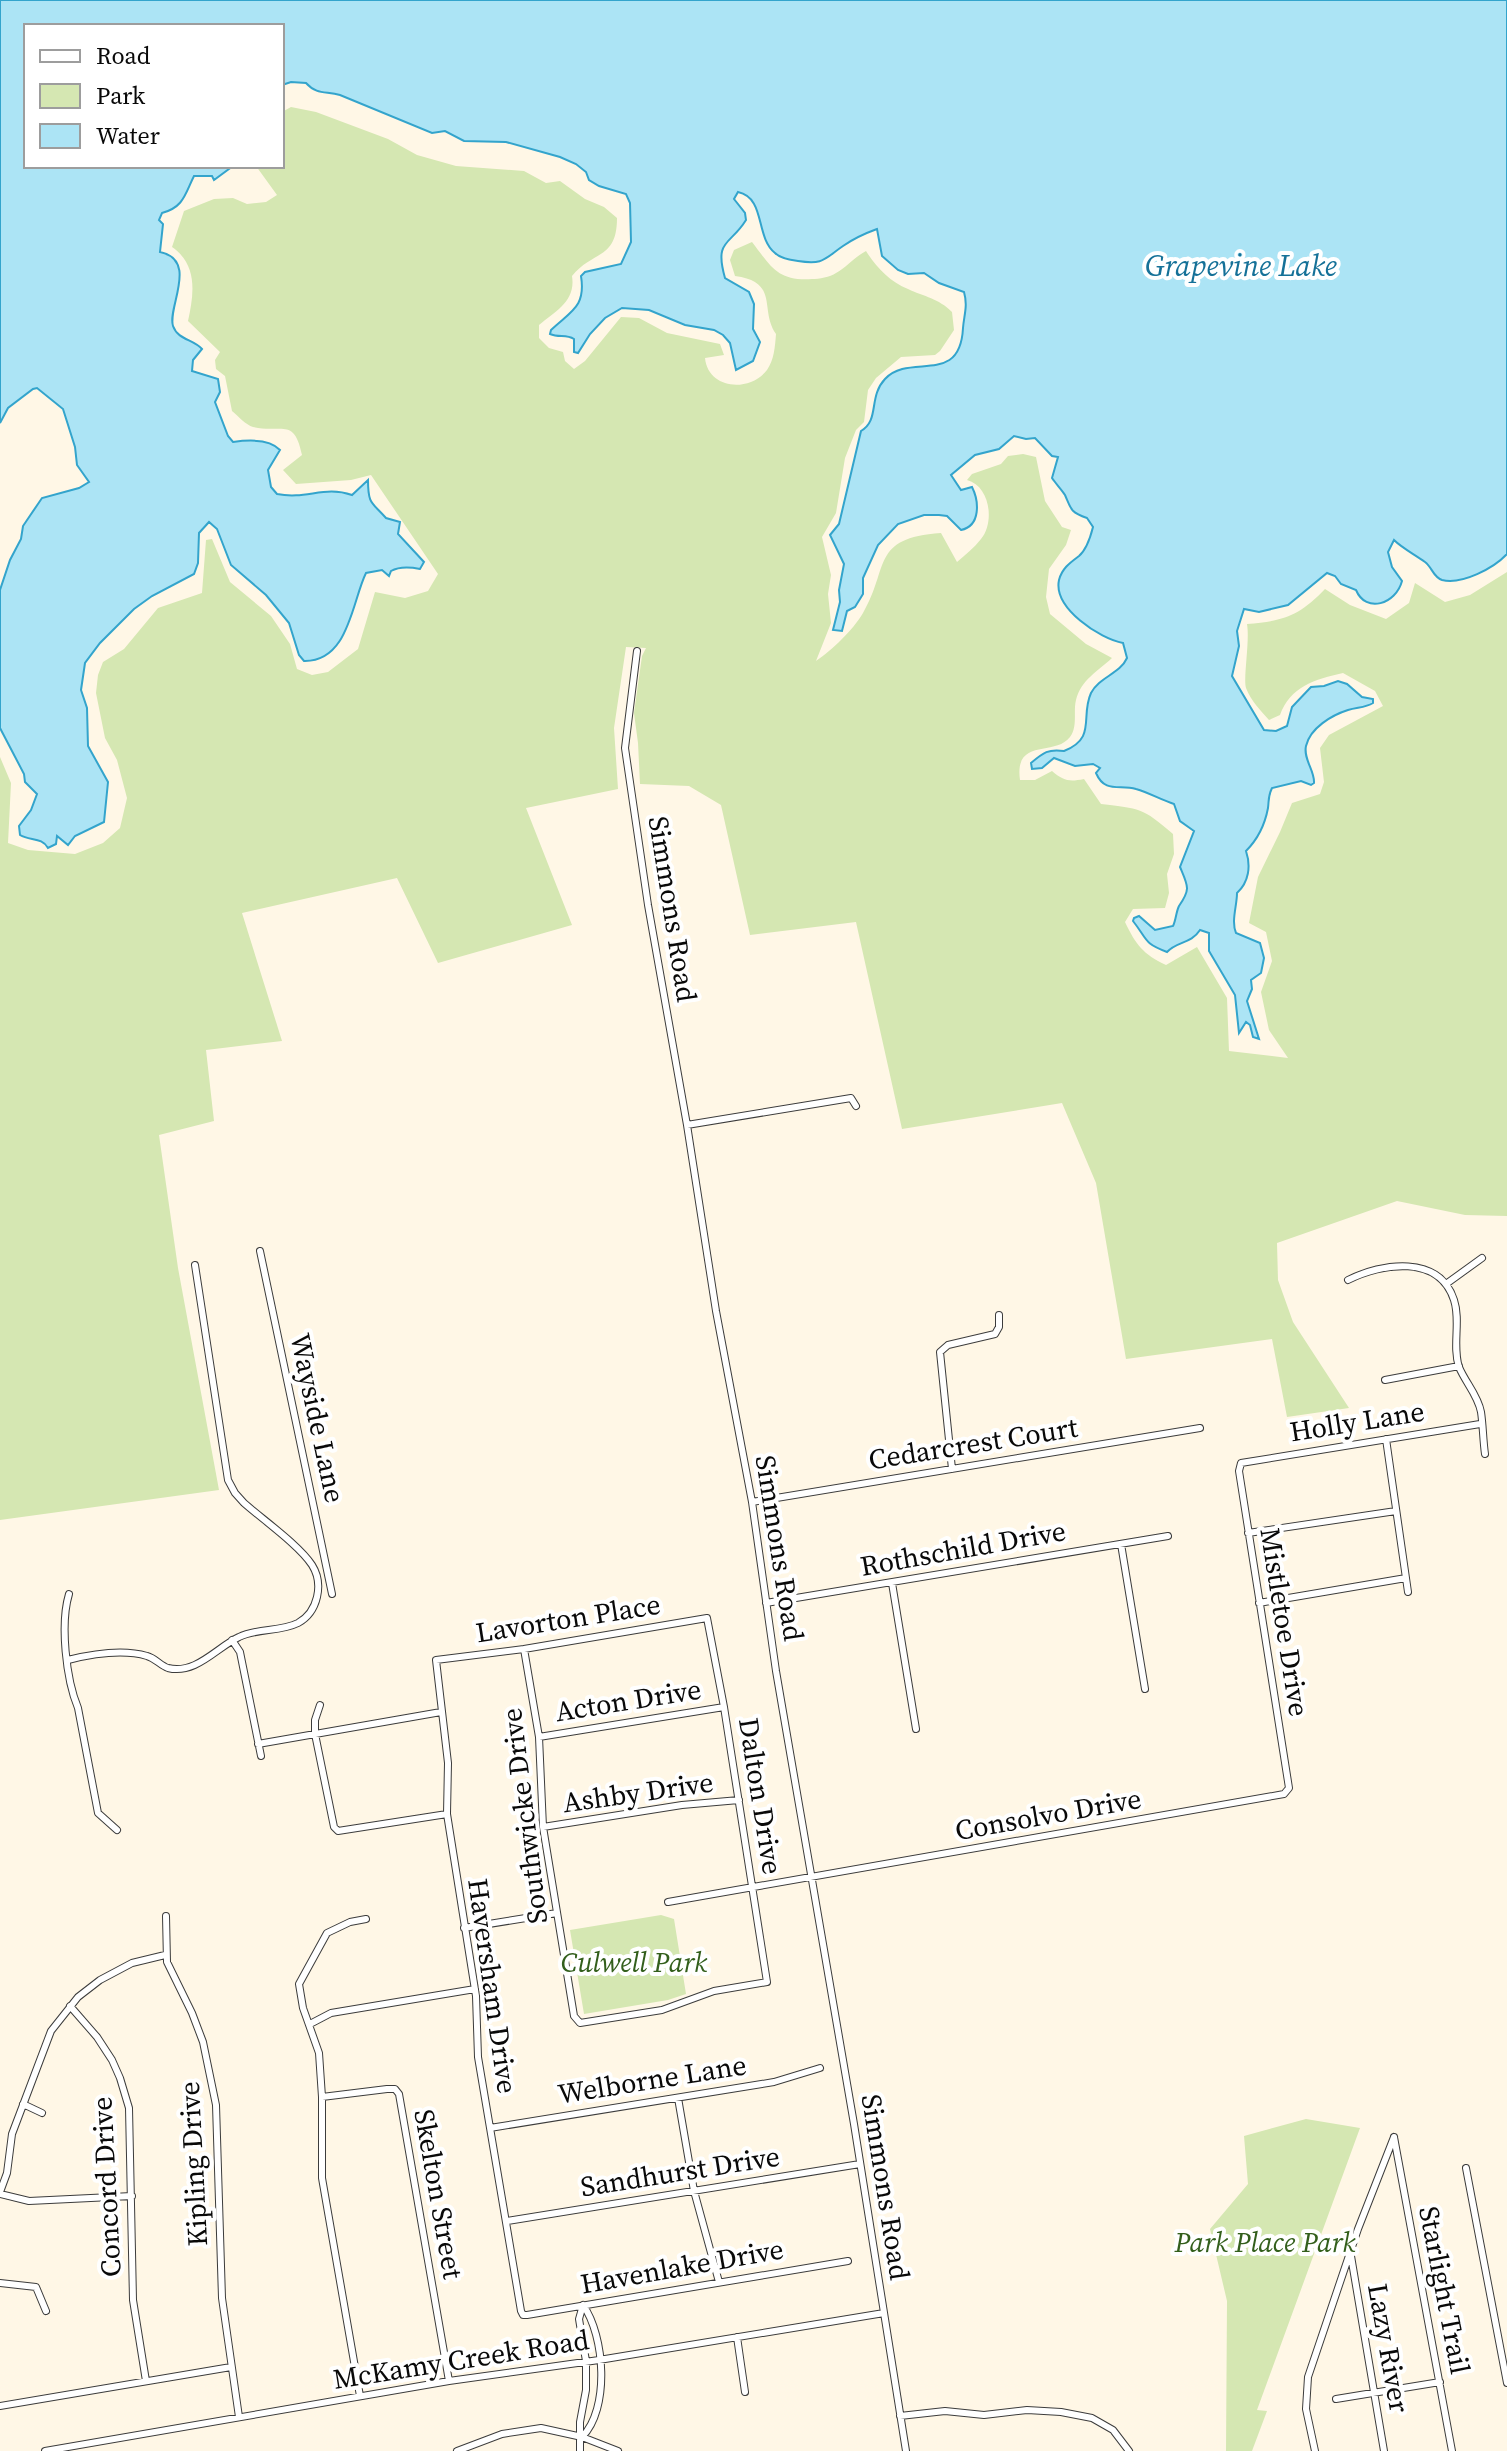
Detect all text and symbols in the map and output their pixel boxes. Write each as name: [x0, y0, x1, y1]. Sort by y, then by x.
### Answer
legend: [24, 24, 284, 168]
text: Road: [96, 39, 151, 72]
text: Park: [96, 79, 146, 112]
text: Water: [96, 119, 160, 152]
water label: Grapevine Lake: [1145, 245, 1337, 286]
street label: Simmons Road: [640, 813, 706, 1005]
street label: Wayside Lane: [282, 1330, 354, 1506]
street label: Holly Lane: [1287, 1392, 1427, 1450]
street label: Cedarcrest Court: [866, 1408, 1081, 1478]
street label: Simmons Road: [747, 1452, 813, 1644]
street label: Rothschild Drive: [857, 1511, 1069, 1585]
street label: Mistletoe Drive: [1251, 1525, 1319, 1719]
street label: Lavorton Place: [473, 1585, 663, 1651]
street label: Acton Drive: [552, 1670, 704, 1730]
street label: Southwicke Drive: [492, 1706, 556, 1926]
street label: Dalton Drive: [730, 1715, 792, 1877]
street label: Ashby Drive: [560, 1763, 716, 1821]
street label: Consolvo Drive: [952, 1779, 1144, 1849]
street label: Haversham Drive: [459, 1876, 527, 2096]
park label: Culwell Park: [561, 1943, 708, 1981]
street label: Welborne Lane: [555, 2045, 749, 2113]
street label: Kipling Drive: [170, 2081, 216, 2247]
street label: Simmons Road: [853, 2091, 919, 2283]
street label: Concord Drive: [82, 2096, 130, 2278]
street label: Skelton Street: [405, 2106, 473, 2283]
street label: Sandhurst Drive: [578, 2137, 782, 2205]
street label: Starlight Trail: [1410, 2203, 1480, 2377]
park label: Park Place Park: [1173, 2223, 1356, 2261]
street label: Havenlake Drive: [578, 2229, 786, 2303]
street label: Lazy River: [1359, 2280, 1419, 2416]
street label: McKamy Creek Road: [330, 2320, 592, 2398]

